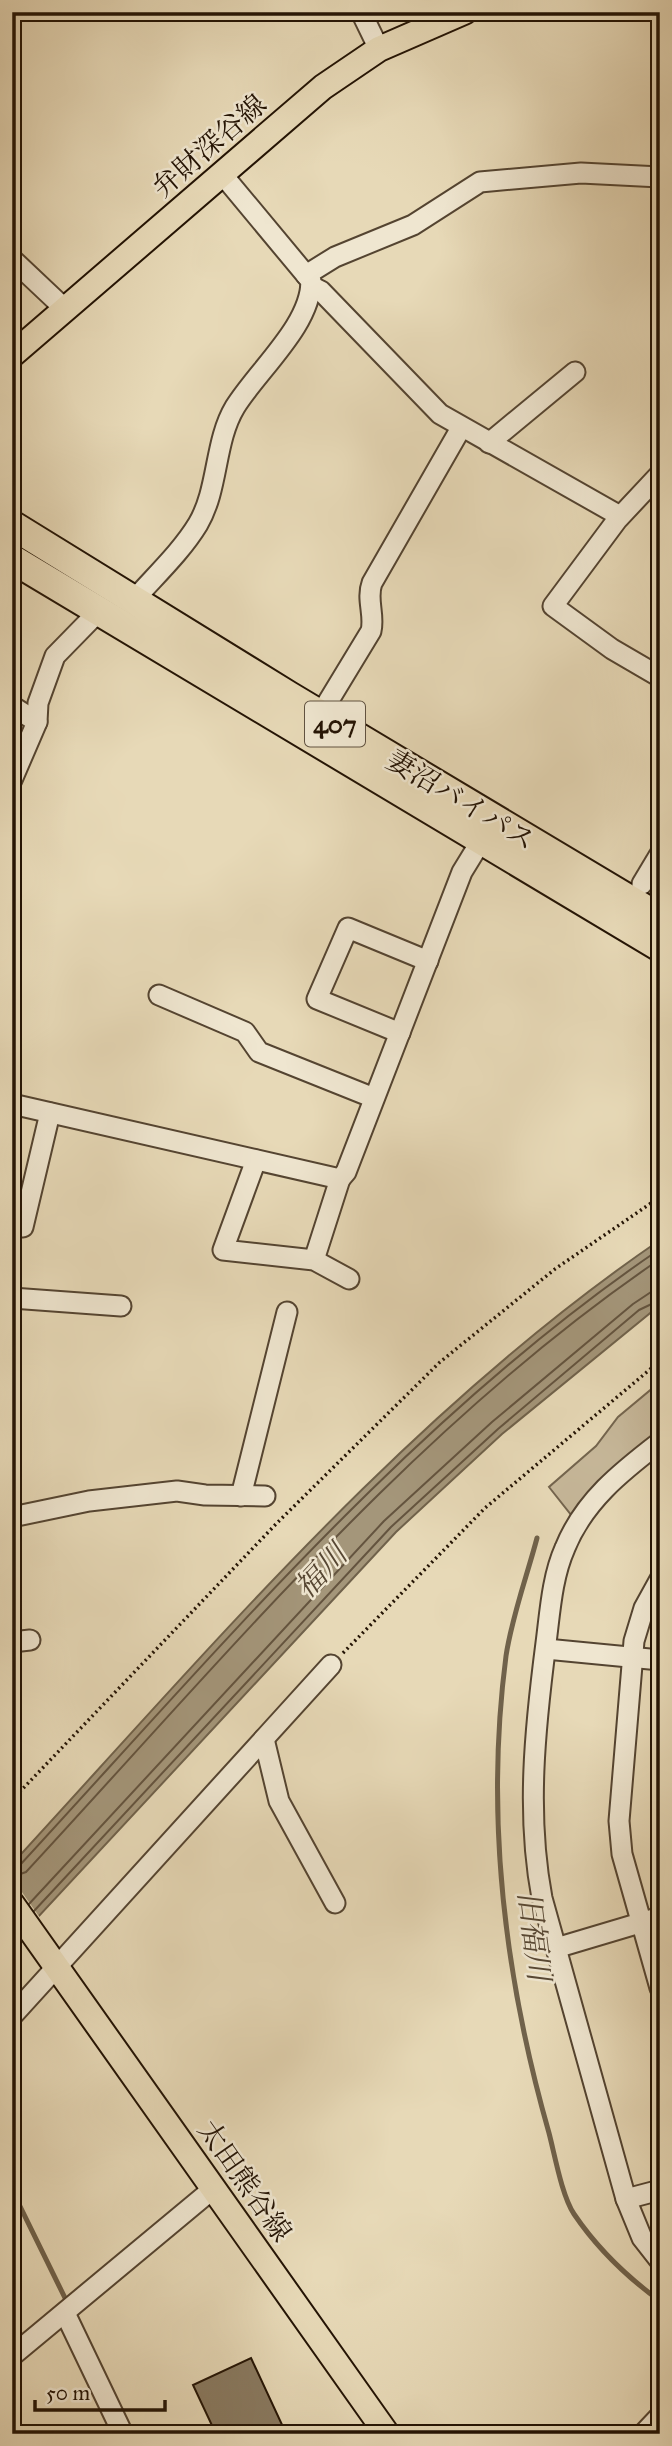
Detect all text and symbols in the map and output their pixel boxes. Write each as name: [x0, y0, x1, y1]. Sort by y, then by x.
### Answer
street label: 弁財深谷線: [145, 87, 273, 205]
road number: 407: [305, 702, 365, 746]
street label: 妻沼バイパス: [380, 742, 542, 858]
water label: 福川: [287, 1535, 357, 1605]
water label: 旧福川: [511, 1889, 558, 1986]
street label: 太田熊谷線: [191, 2114, 299, 2248]
scale bar: [35, 2369, 164, 2413]
text: 50 m: [46, 2380, 91, 2406]

